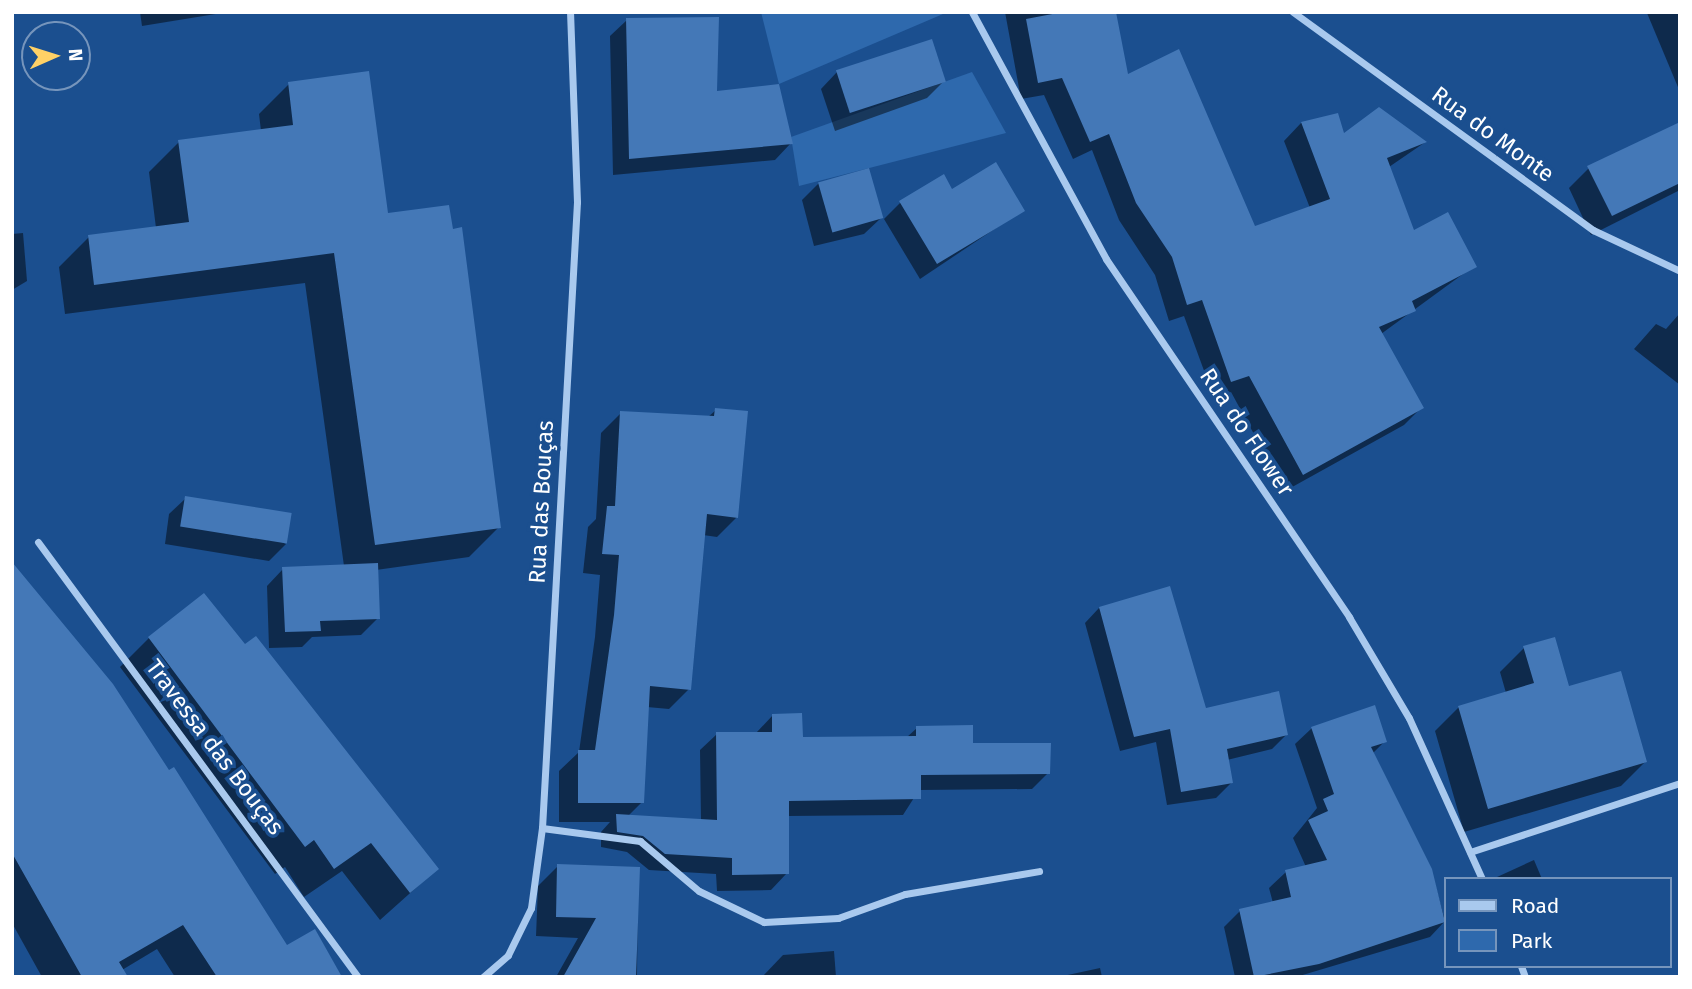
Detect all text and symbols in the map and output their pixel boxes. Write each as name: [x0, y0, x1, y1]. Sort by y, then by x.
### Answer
north arrow: [21, 21, 91, 91]
text: N: [64, 48, 87, 62]
street label: Rua do Monte: [1426, 80, 1560, 188]
street label: Rua do Flower: [1194, 363, 1300, 501]
street label: Rua das Bouças: [523, 420, 559, 584]
street label: Travessa das Bouças: [140, 654, 290, 840]
legend: [1444, 877, 1671, 968]
text: Road: [1511, 893, 1559, 919]
text: Park: [1511, 928, 1552, 954]

